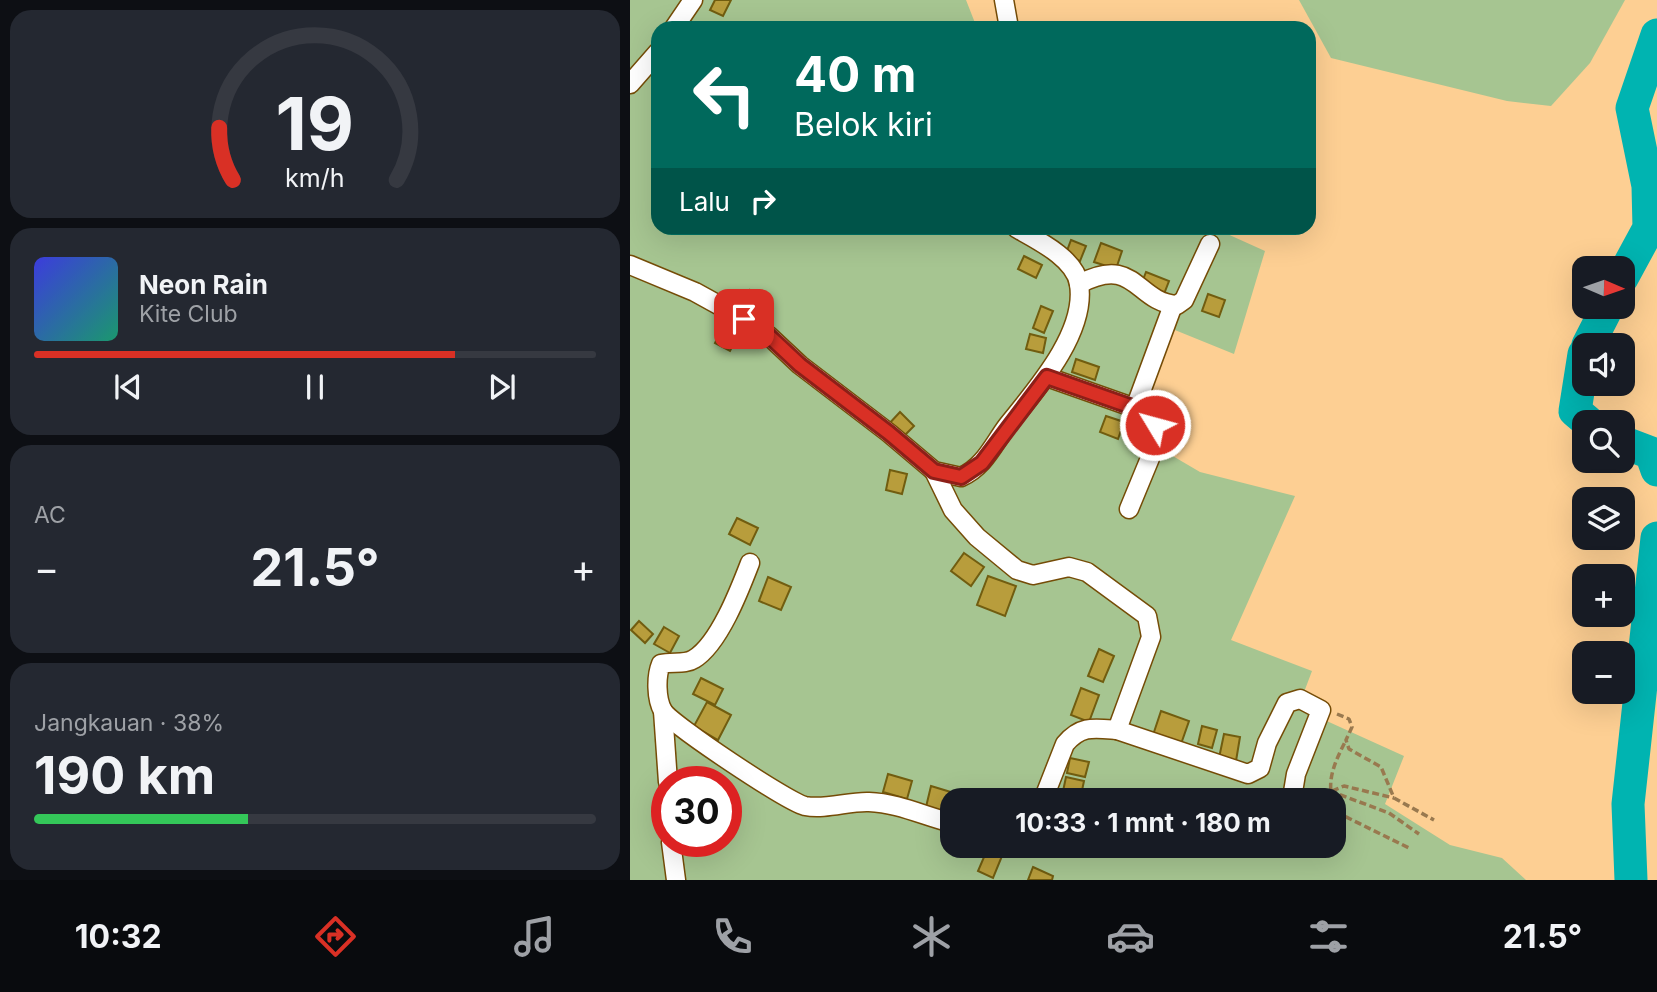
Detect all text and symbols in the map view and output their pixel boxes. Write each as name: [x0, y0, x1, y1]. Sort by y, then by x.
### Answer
text: 40 m: [794, 45, 917, 104]
icon: left: [679, 49, 770, 140]
text: 19: [276, 79, 354, 168]
text: Belok kiri: [794, 105, 933, 144]
text: km/h: [285, 163, 345, 193]
icon: right: [744, 182, 782, 220]
text: Lalu: [679, 186, 730, 217]
north arrow: [1572, 256, 1634, 318]
map controls: [1572, 256, 1635, 704]
text: Neon Rain: [139, 269, 268, 300]
pin: [714, 289, 774, 349]
text: Kite Club: [139, 300, 238, 328]
icon: arrive: [725, 300, 763, 338]
button: sound: [1572, 333, 1635, 396]
icon: previous: [109, 368, 147, 406]
icon: pause: [296, 368, 334, 406]
icon: next: [483, 368, 521, 406]
position arrow: [1118, 388, 1192, 462]
button: search: [1572, 410, 1635, 473]
button: layers: [1572, 487, 1635, 550]
text: AC: [34, 501, 66, 529]
text: 21.5°: [250, 536, 380, 599]
text: −: [34, 545, 59, 591]
text: +: [571, 545, 596, 591]
button: +: [1572, 564, 1635, 627]
button: −: [1572, 641, 1635, 704]
text: Jangkauan · 38%: [34, 709, 224, 737]
text: 190 km: [34, 744, 215, 807]
speed limit sign: 30: [651, 766, 742, 857]
text: 10:33 · 1 mnt · 180 m: [1015, 807, 1271, 838]
icon: directions: [311, 912, 360, 961]
icon: music: [510, 912, 559, 961]
icon: phone: [708, 912, 757, 961]
icon: climate: [907, 912, 956, 961]
icon: car: [1106, 912, 1155, 961]
icon: filters: [1304, 912, 1353, 961]
text: 10:32: [75, 917, 162, 956]
text: 21.5°: [1503, 917, 1582, 956]

